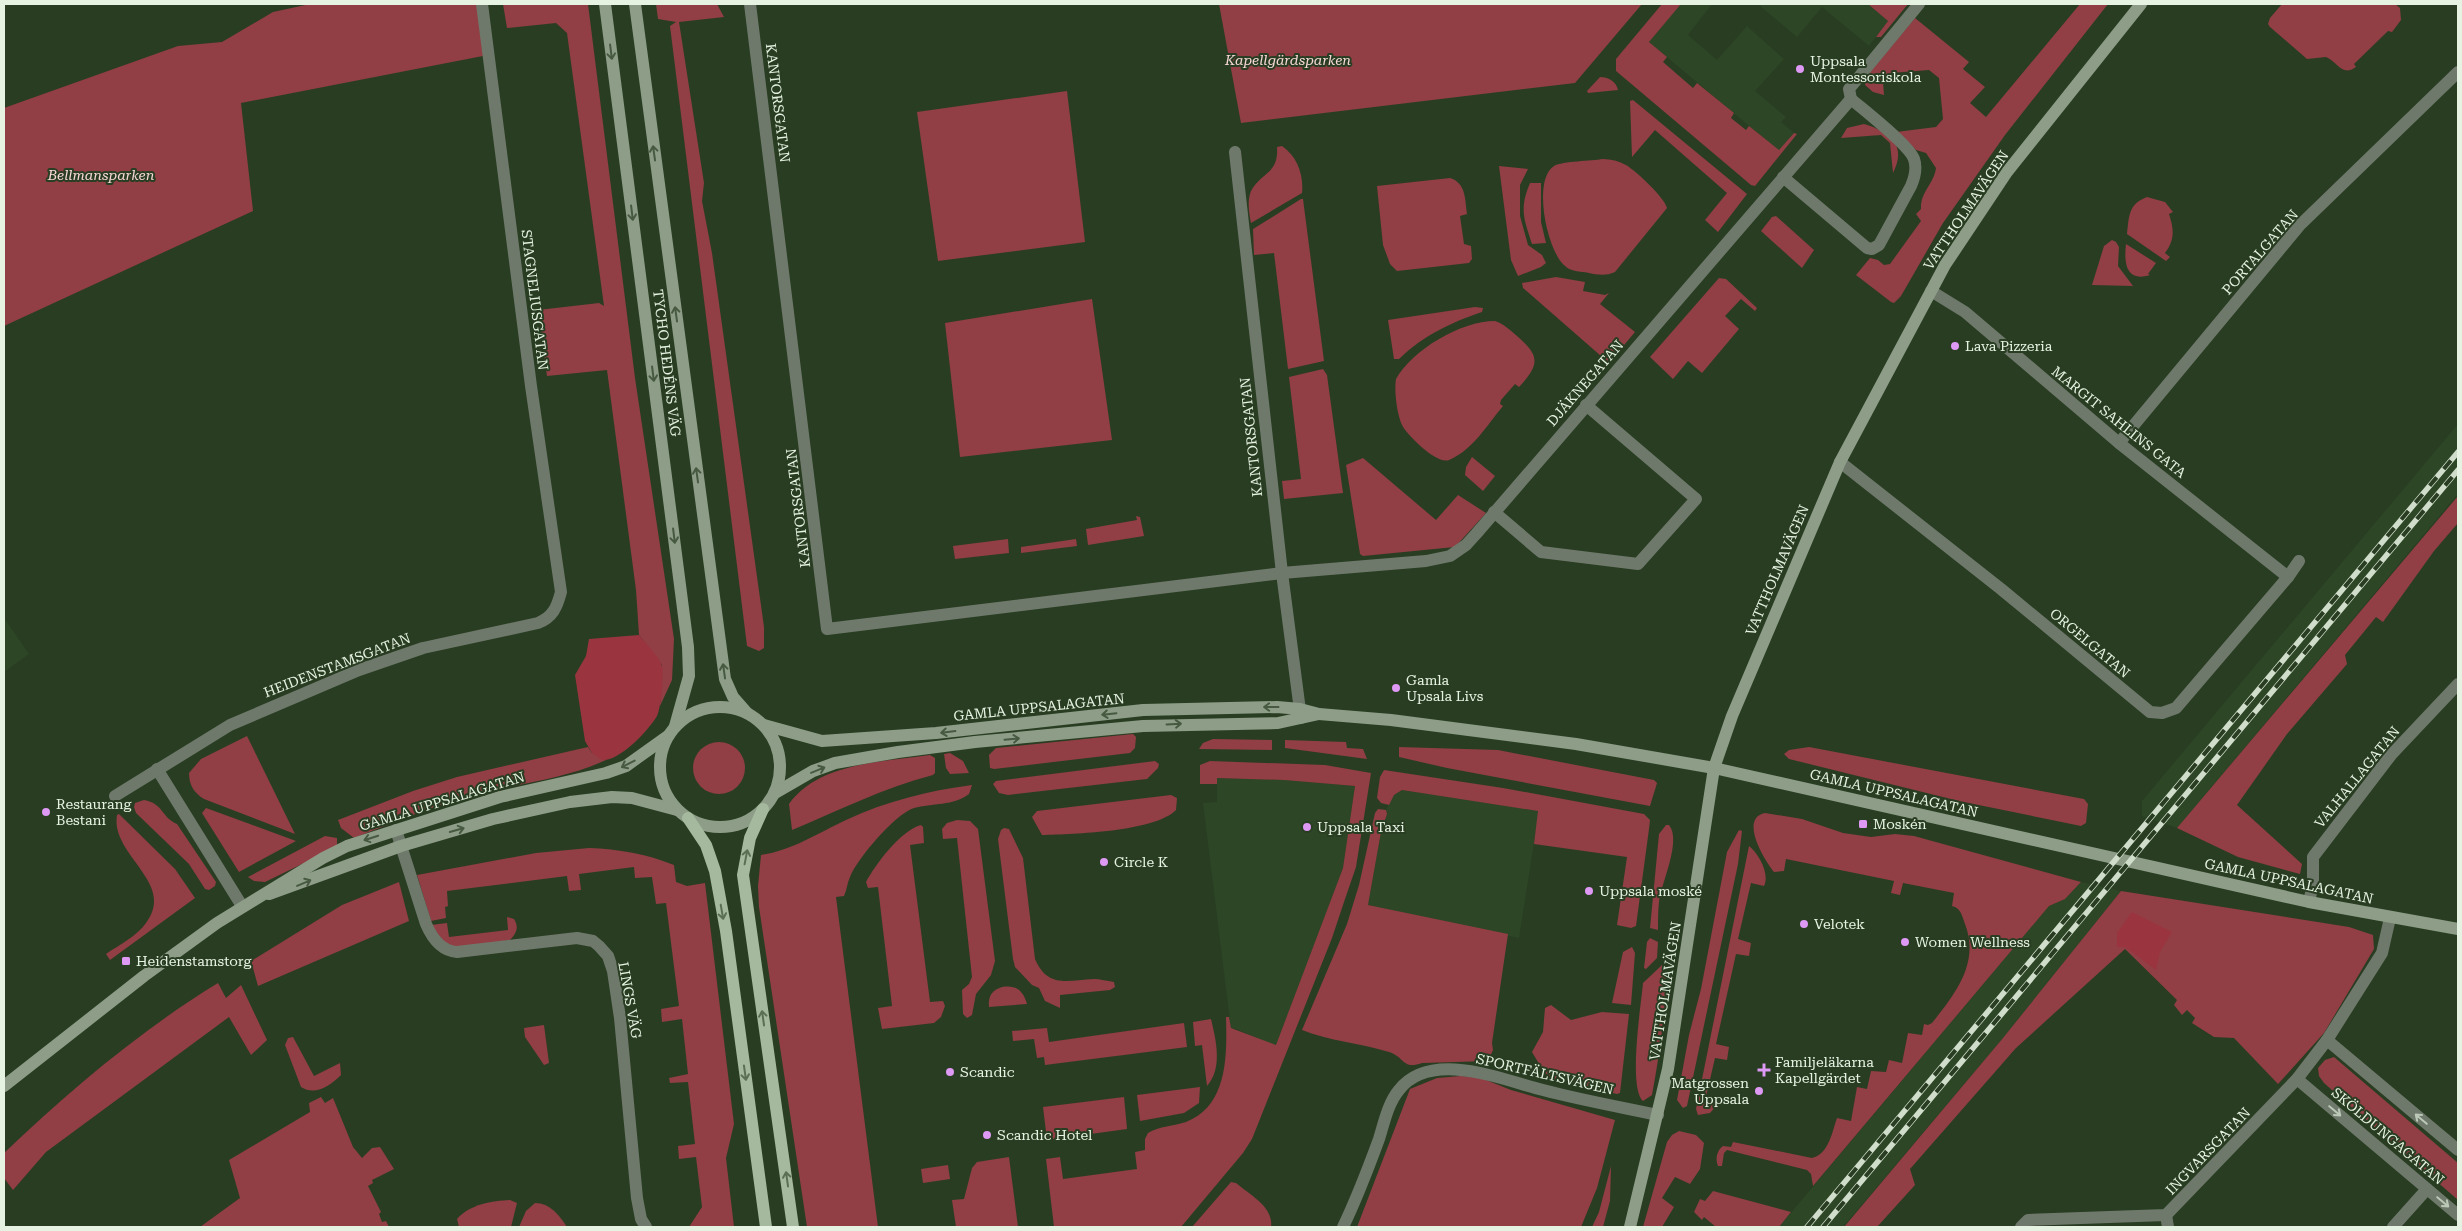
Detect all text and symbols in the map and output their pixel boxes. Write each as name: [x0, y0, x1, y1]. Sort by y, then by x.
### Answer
street label: KANTORSGATAN: [763, 42, 793, 164]
one-way arrow: [607, 44, 617, 60]
park label: Kapellgärdsparken: [1224, 52, 1351, 68]
place label: Uppsala Montessoriskola: [1810, 53, 1922, 85]
marker: Uppsala Montessoriskola: [1794, 63, 1806, 75]
one-way arrow: [649, 145, 659, 161]
street label: VATTHOLMAVÄGEN: [1920, 147, 2012, 273]
park label: Bellmansparken: [47, 167, 155, 183]
one-way arrow: [627, 205, 637, 221]
street label: PORTALGATAN: [2219, 206, 2301, 298]
street label: STAGNELIUSGATAN: [518, 229, 552, 371]
street label: TYCHO HEDÉNS VÄG: [650, 289, 684, 438]
one-way arrow: [671, 306, 681, 322]
street label: DJÄKNEGATAN: [1543, 337, 1627, 429]
place label: Lava Pizzeria: [1965, 338, 2053, 354]
marker: Lava Pizzeria: [1949, 340, 1961, 352]
street label: MARGIT SAHLINS GATA: [2049, 363, 2190, 481]
one-way arrow: [648, 366, 658, 382]
street label: KANTORSGATAN: [1237, 376, 1265, 498]
street label: KANTORSGATAN: [783, 447, 813, 569]
one-way arrow: [692, 467, 702, 483]
street label: VATTHOLMAVÄGEN: [1742, 502, 1812, 638]
one-way arrow: [669, 527, 679, 543]
street label: ORGELGATAN: [2047, 605, 2133, 681]
street label: HEIDENSTAMSGATAN: [261, 630, 413, 700]
one-way arrow: [718, 663, 728, 679]
place label: Gamla Upsala Livs: [1406, 672, 1484, 704]
marker: Gamla Upsala Livs: [1390, 682, 1402, 694]
street label: GAMLA UPPSALAGATAN: [953, 690, 1125, 724]
one-way arrow: [1264, 702, 1280, 712]
one-way arrow: [1101, 709, 1117, 719]
one-way arrow: [1166, 720, 1182, 729]
street label: VALHALLAGATAN: [2311, 723, 2403, 831]
one-way arrow: [940, 727, 956, 737]
one-way arrow: [1004, 734, 1020, 744]
one-way arrow: [621, 760, 636, 769]
one-way arrow: [810, 764, 825, 773]
street label: GAMLA UPPSALAGATAN: [1808, 766, 1980, 820]
street label: GAMLA UPPSALAGATAN: [357, 768, 527, 834]
place label: Restaurang Bestani: [56, 796, 131, 828]
marker: Restaurang Bestani: [40, 806, 52, 818]
place label: Moskén: [1873, 816, 1927, 832]
marker: Moskén: [1857, 818, 1869, 830]
place label: Uppsala Taxi: [1317, 819, 1405, 835]
marker: Uppsala Taxi: [1301, 821, 1313, 833]
one-way arrow: [449, 824, 465, 834]
one-way arrow: [364, 834, 380, 843]
one-way arrow: [742, 850, 752, 866]
place label: Circle K: [1114, 854, 1168, 870]
street label: GAMLA UPPSALAGATAN: [2203, 855, 2375, 907]
marker: Circle K: [1098, 856, 1110, 868]
one-way arrow: [296, 877, 311, 887]
place label: Uppsala moské: [1599, 883, 1702, 899]
marker: Uppsala moské: [1583, 885, 1595, 897]
one-way arrow: [718, 904, 728, 920]
place label: Velotek: [1814, 916, 1865, 932]
marker: Velotek: [1798, 918, 1810, 930]
street label: VATTHOLMAVÄGEN: [1646, 920, 1684, 1062]
place label: Women Wellness: [1915, 934, 2030, 950]
marker: Women Wellness: [1899, 936, 1911, 948]
place label: Heidenstamstorg: [136, 953, 251, 969]
marker: Heidenstamstorg: [120, 955, 132, 967]
street label: LINGS VÄG: [615, 960, 645, 1040]
one-way arrow: [758, 1010, 768, 1026]
street label: SPORTFÄLTSVÄGEN: [1475, 1050, 1615, 1098]
place label: Familjeläkarna Kapellgärdet: [1775, 1054, 1874, 1086]
marker: Familjeläkarna Kapellgärdet: [1757, 1063, 1771, 1077]
place label: Scandic: [960, 1064, 1015, 1080]
one-way arrow: [740, 1065, 750, 1081]
marker: Scandic: [944, 1066, 956, 1078]
place label: Matgrossen Uppsala: [1671, 1075, 1749, 1107]
street label: SKÖLDUNGAGATAN: [2329, 1084, 2447, 1188]
marker: Matgrossen Uppsala: [1753, 1085, 1765, 1097]
street label: INGVARSGATAN: [2162, 1104, 2254, 1198]
one-way arrow: [2328, 1105, 2341, 1116]
one-way arrow: [2415, 1113, 2428, 1124]
place label: Scandic Hotel: [997, 1127, 1093, 1143]
marker: Scandic Hotel: [981, 1129, 993, 1141]
one-way arrow: [781, 1171, 791, 1187]
one-way arrow: [2436, 1196, 2449, 1208]

